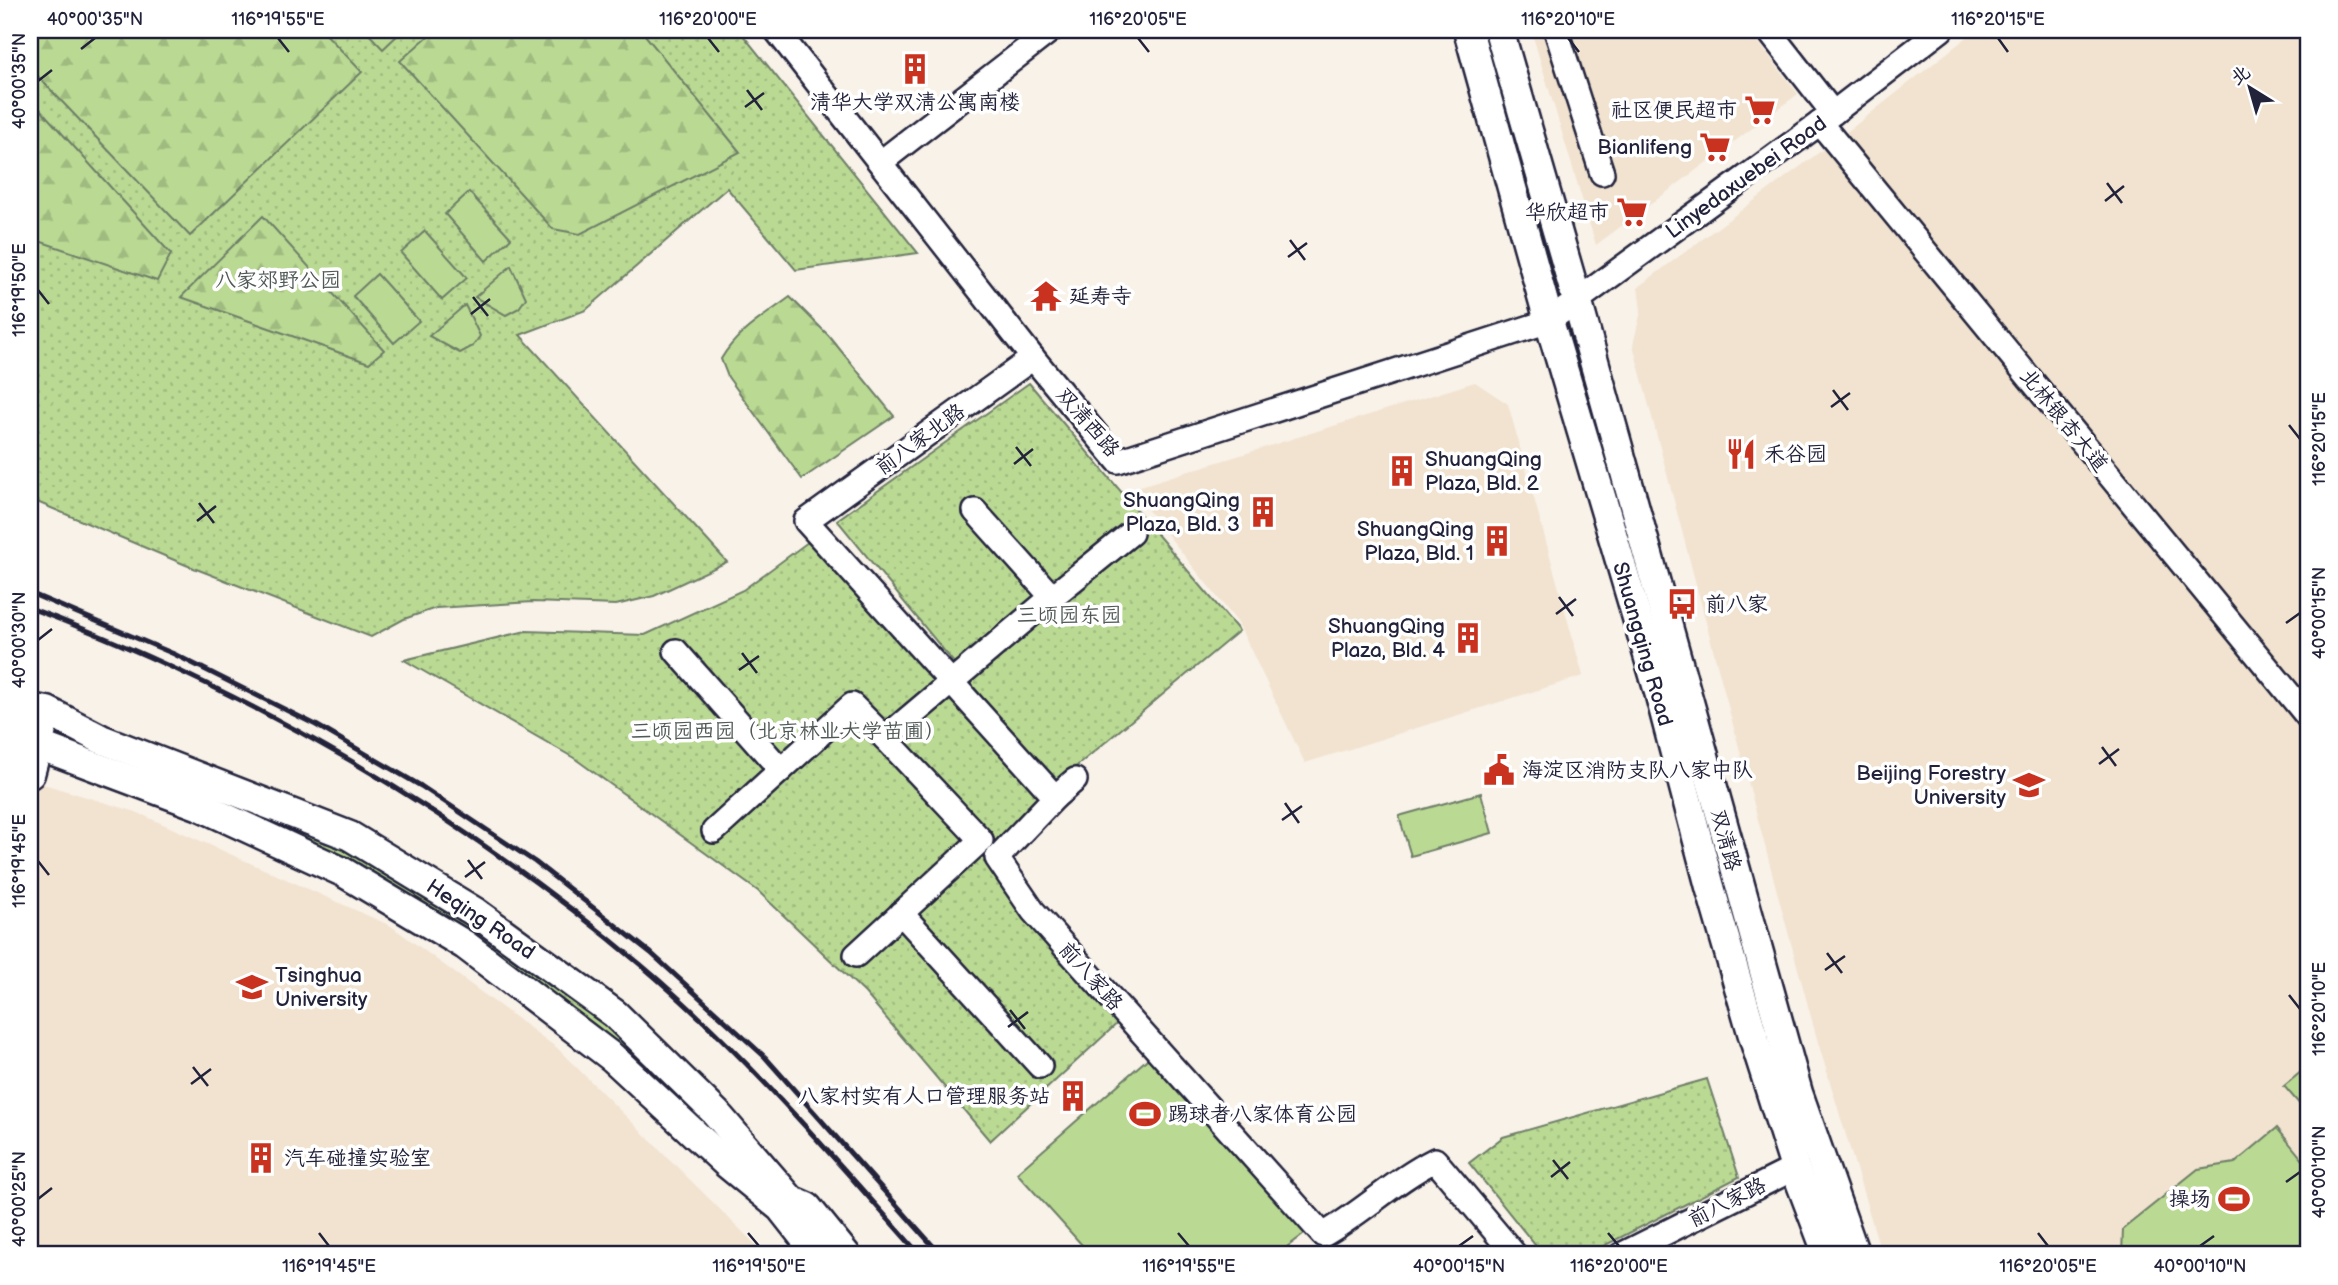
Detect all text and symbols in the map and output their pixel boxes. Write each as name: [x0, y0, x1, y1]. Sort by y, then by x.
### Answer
text: 40°00'35"N: [47, 9, 143, 30]
text: 116°19'55"E: [231, 9, 325, 30]
text: 116°20'00"E: [659, 9, 757, 30]
text: 116°20'05"E: [1089, 9, 1187, 30]
text: 116°20'10"E: [1521, 9, 1615, 30]
text: 116°20'15"E: [1951, 9, 2045, 30]
text: 40°00'35"N: [9, 33, 30, 129]
building icon: 清华大学双清公寓南楼: [898, 52, 932, 86]
north arrow: [2216, 52, 2286, 122]
text: 北: [2226, 61, 2255, 91]
place label: 清华大学双清公寓南楼: [810, 90, 1020, 115]
supermarket icon: 社区便民超市: [1743, 93, 1777, 127]
place label: 社区便民超市: [1611, 98, 1737, 123]
street label: Linyedaxuebei Road: [1661, 111, 1832, 244]
supermarket icon: Bianlifeng: [1698, 130, 1732, 164]
place label: Bianlifeng: [1597, 135, 1692, 160]
supermarket icon: 华欣超市: [1615, 195, 1649, 229]
place label: 华欣超市: [1525, 200, 1609, 225]
text: 116°19'50"E: [9, 243, 30, 337]
park label: 八家郊野公园: [215, 268, 341, 293]
temple icon: 延寿寺: [1029, 279, 1063, 313]
place label: 延寿寺: [1069, 284, 1132, 309]
street label: 北林银杏大道: [2014, 363, 2113, 477]
street label: 双清西路: [1051, 382, 1125, 462]
text: 116°20'15"E: [2309, 392, 2330, 486]
street label: 前八家北路: [870, 398, 970, 480]
restaurant icon: 禾谷园: [1724, 437, 1758, 471]
place label: 禾谷园: [1764, 442, 1827, 467]
place label: ShuangQing Plaza, Bld. 2: [1425, 447, 1542, 496]
building icon: ShuangQing Plaza, Bld. 2: [1385, 454, 1419, 488]
place label: ShuangQing Plaza, Bld. 3: [1123, 488, 1240, 537]
building icon: ShuangQing Plaza, Bld. 3: [1246, 495, 1280, 529]
place label: ShuangQing Plaza, Bld. 1: [1357, 517, 1474, 566]
building icon: ShuangQing Plaza, Bld. 1: [1480, 524, 1514, 558]
street label: Shuangqing Road: [1607, 559, 1678, 729]
text: 40°00'15"N: [2309, 567, 2330, 659]
bus stop icon: 前八家: [1665, 587, 1699, 621]
text: 40°00'30"N: [9, 592, 30, 688]
place label: 前八家: [1705, 592, 1768, 617]
park label: 三顷园东园: [1017, 603, 1122, 628]
place label: ShuangQing Plaza, Bld. 4: [1328, 614, 1445, 663]
building icon: ShuangQing Plaza, Bld. 4: [1451, 621, 1485, 655]
park label: 三顷园西园（北京林业大学苗圃）: [631, 719, 946, 744]
public building icon: 海淀区消防支队八家中队: [1482, 753, 1516, 787]
place label: 海淀区消防支队八家中队: [1522, 758, 1753, 783]
place label: Beijing Forestry University: [1856, 761, 2007, 810]
school or university icon: Beijing Forestry University: [2012, 768, 2046, 802]
street label: 双清路: [1705, 806, 1746, 874]
text: 116°19'45"E: [9, 814, 30, 908]
street label: Heqing Road: [422, 874, 540, 965]
street label: 前八家路: [1053, 937, 1128, 1016]
text: 116°20'10"E: [2309, 962, 2330, 1056]
place label: Tsinghua University: [275, 963, 368, 1012]
school or university icon: Tsinghua University: [235, 970, 269, 1004]
building icon: 八家村实有人口管理服务站: [1056, 1079, 1090, 1113]
place label: 八家村实有人口管理服务站: [798, 1084, 1050, 1109]
sports icon: 踢球者八家体育公园: [1128, 1097, 1162, 1131]
place label: 踢球者八家体育公园: [1168, 1102, 1357, 1127]
text: 40°00'10"N: [2309, 1126, 2330, 1218]
building icon: 汽车碰撞实验室: [244, 1141, 278, 1175]
place label: 汽车碰撞实验室: [284, 1146, 431, 1171]
text: 40°00'25"N: [9, 1151, 30, 1247]
street label: 前八家路: [1684, 1172, 1770, 1233]
sports icon: 操场: [2217, 1182, 2251, 1216]
place label: 操场: [2169, 1187, 2211, 1212]
text: 116°19'45"E: [282, 1256, 376, 1277]
text: 116°19'50"E: [712, 1256, 806, 1277]
text: 116°19'55"E: [1142, 1256, 1236, 1277]
text: 40°00'15"N: [1413, 1256, 1505, 1277]
text: 116°20'00"E: [1570, 1256, 1668, 1277]
text: 116°20'05"E: [1999, 1256, 2097, 1277]
text: 40°00'10"N: [2154, 1256, 2246, 1277]

